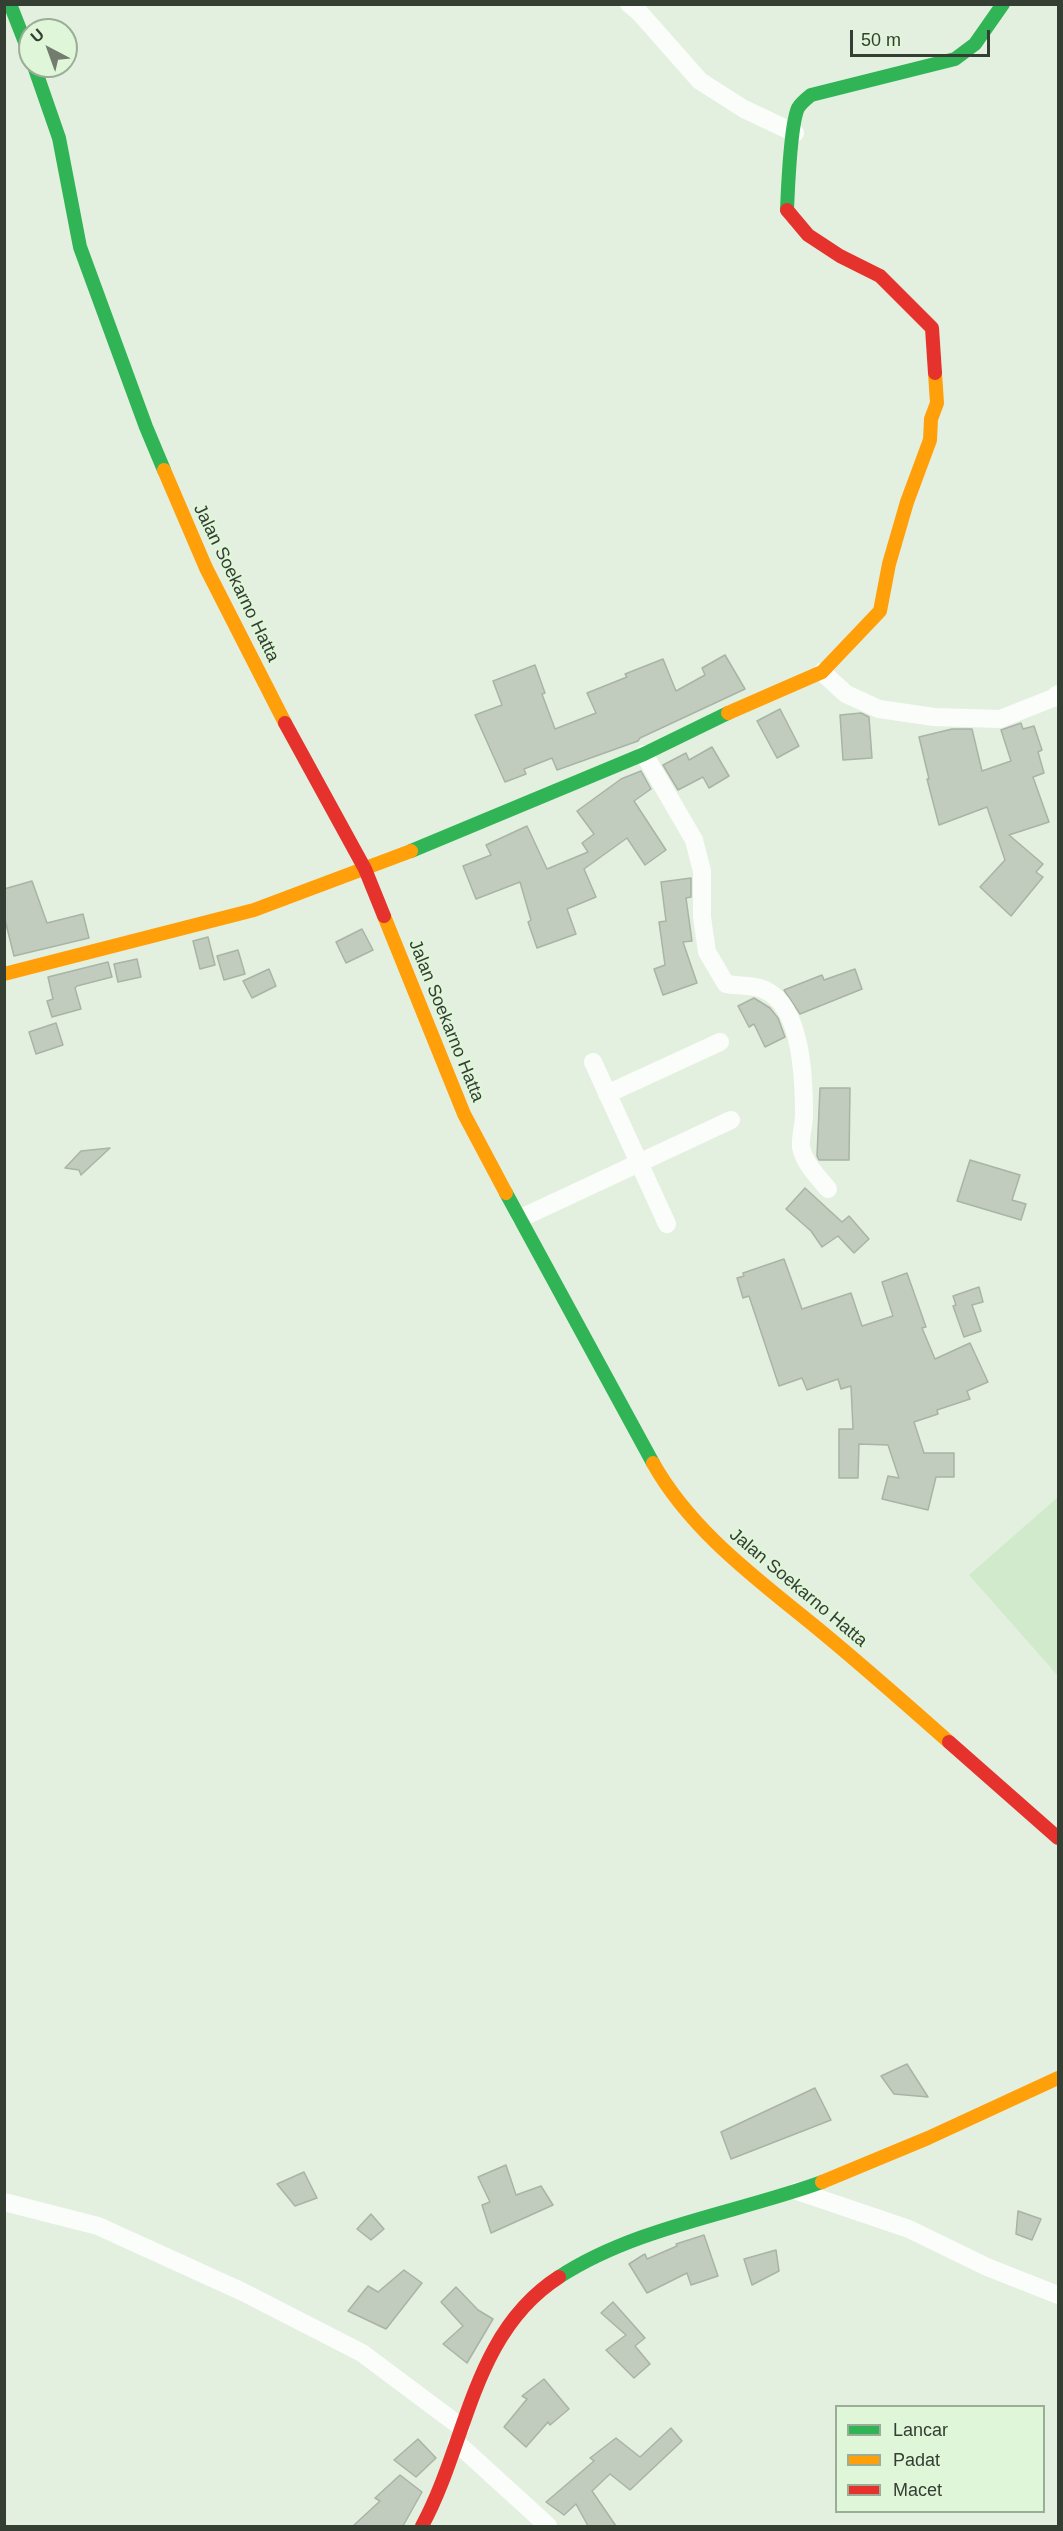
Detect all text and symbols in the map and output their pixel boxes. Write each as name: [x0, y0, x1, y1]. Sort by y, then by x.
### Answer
north arrow: [18, 18, 78, 78]
scale bar: [853, 18, 992, 56]
text: U: [27, 25, 47, 46]
text: 50 m: [861, 30, 901, 50]
street label: Jalan Soekarno Hatta: [188, 500, 284, 666]
street label: Jalan Soekarno Hatta: [404, 937, 488, 1105]
street label: Jalan Soekarno Hatta: [725, 1524, 871, 1652]
legend: [835, 2405, 1045, 2513]
text: Lancar: [893, 2420, 948, 2440]
text: Padat: [893, 2450, 940, 2470]
text: Macet: [893, 2480, 942, 2500]

